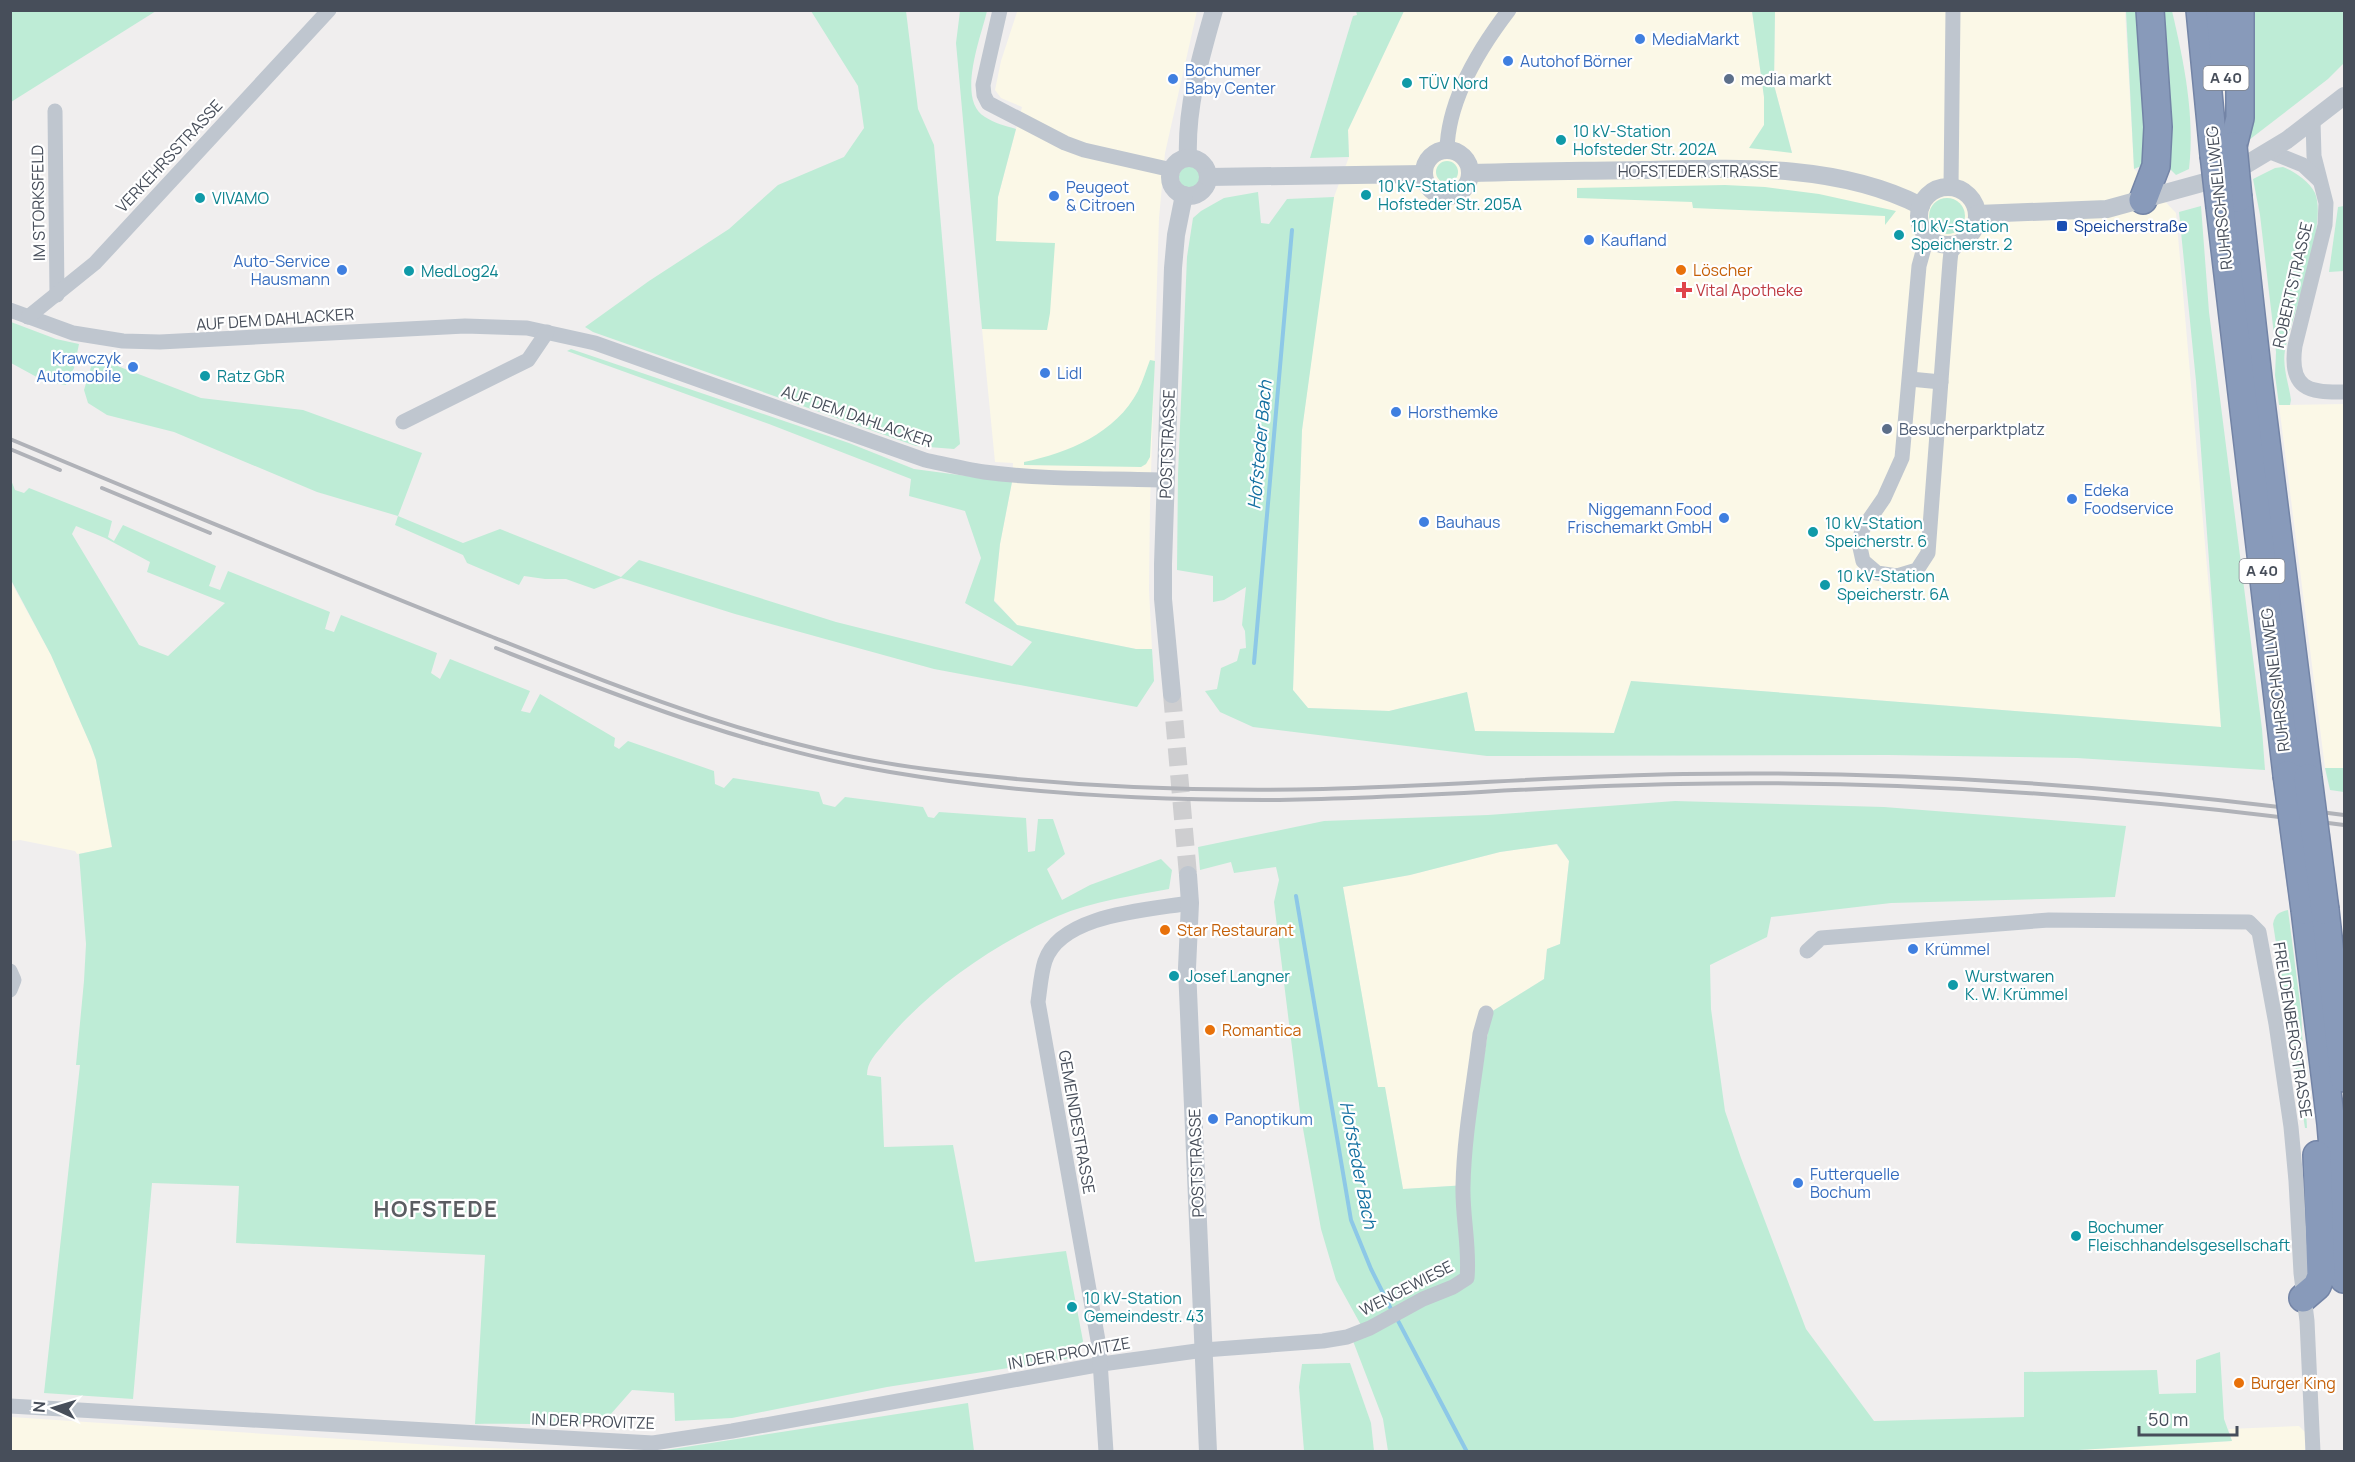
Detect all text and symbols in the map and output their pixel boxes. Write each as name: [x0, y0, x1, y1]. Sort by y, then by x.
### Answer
place label: MediaMarkt: [1652, 28, 1739, 50]
marker: MediaMarkt: [1633, 32, 1647, 46]
place label: Autohof Börner: [1520, 50, 1633, 72]
marker: Autohof Börner: [1501, 54, 1515, 68]
place label: Bochumer Baby Center: [1185, 59, 1276, 99]
road number: A 40: [2204, 66, 2248, 90]
place label: media markt: [1741, 68, 1832, 90]
marker: Bochumer Baby Center: [1166, 72, 1180, 86]
place label: TÜV Nord: [1419, 72, 1488, 94]
marker: media markt: [1722, 72, 1736, 86]
marker: TÜV Nord: [1400, 76, 1414, 90]
street label: VERKEHRSSTRASSE: [111, 95, 227, 217]
place label: 10 kV-Station Hofsteder Str. 202A: [1573, 120, 1717, 160]
street label: RUHRSCHNELLWEG: [2201, 125, 2237, 271]
marker: 10 kV-Station Hofsteder Str. 202A: [1554, 133, 1568, 147]
street label: IM STORKSFELD: [26, 144, 50, 261]
street label: HOFSTEDER STRASSE: [1618, 160, 1778, 182]
place label: 10 kV-Station Hofsteder Str. 205A: [1378, 175, 1522, 215]
place label: Peugeot & Citroen: [1066, 176, 1135, 216]
place label: VIVAMO: [212, 187, 270, 209]
marker: 10 kV-Station Hofsteder Str. 205A: [1359, 188, 1373, 202]
marker: Peugeot & Citroen: [1047, 189, 1061, 203]
marker: VIVAMO: [193, 191, 207, 205]
place label: 10 kV-Station Speicherstr. 2: [1911, 215, 2012, 255]
place label: Speicherstraße: [2074, 215, 2188, 237]
marker: Speicherstraße: [2055, 219, 2069, 233]
street label: ROBERTSTRASSE: [2267, 220, 2317, 350]
marker: 10 kV-Station Speicherstr. 2: [1892, 228, 1906, 242]
place label: Kaufland: [1601, 229, 1667, 251]
marker: Kaufland: [1582, 233, 1596, 247]
place label: Auto-Service Hausmann: [233, 250, 330, 290]
place label: Löscher: [1693, 259, 1753, 281]
place label: MedLog24: [421, 260, 499, 282]
marker: Auto-Service Hausmann: [335, 263, 349, 277]
marker: Löscher: [1674, 263, 1688, 277]
marker: MedLog24: [402, 264, 416, 278]
place label: Vital Apotheke: [1696, 279, 1803, 301]
marker: Vital Apotheke: [1677, 283, 1691, 297]
street label: AUF DEM DAHLACKER: [195, 302, 355, 336]
place label: Krawczyk Automobile: [37, 347, 122, 387]
marker: Krawczyk Automobile: [126, 360, 140, 374]
place label: Lidl: [1057, 362, 1082, 384]
place label: Ratz GbR: [217, 365, 285, 387]
marker: Lidl: [1038, 366, 1052, 380]
marker: Ratz GbR: [198, 369, 212, 383]
water label: Hofsteder Bach: [1241, 378, 1277, 510]
street label: AUF DEM DAHLACKER: [779, 380, 935, 452]
street label: POSTSTRASSE: [1154, 389, 1180, 499]
place label: Horsthemke: [1408, 401, 1498, 423]
marker: Horsthemke: [1389, 405, 1403, 419]
place label: Besucherparktplatz: [1899, 418, 2045, 440]
marker: Besucherparktplatz: [1880, 422, 1894, 436]
place label: Edeka Foodservice: [2084, 479, 2174, 519]
marker: Edeka Foodservice: [2065, 492, 2079, 506]
place label: Niggemann Food Frischemarkt GmbH: [1568, 498, 1712, 538]
place label: Bauhaus: [1436, 511, 1501, 533]
marker: Niggemann Food Frischemarkt GmbH: [1717, 511, 1731, 525]
place label: 10 kV-Station Speicherstr. 6: [1825, 512, 1927, 552]
marker: Bauhaus: [1417, 515, 1431, 529]
marker: 10 kV-Station Speicherstr. 6: [1806, 525, 1820, 539]
road number: A 40: [2240, 559, 2284, 583]
place label: 10 kV-Station Speicherstr. 6A: [1837, 565, 1949, 605]
marker: 10 kV-Station Speicherstr. 6A: [1818, 578, 1832, 592]
street label: RUHRSCHNELLWEG: [2255, 607, 2295, 753]
place label: Star Restaurant: [1177, 919, 1294, 941]
marker: Star Restaurant: [1158, 923, 1172, 937]
place label: Krümmel: [1925, 938, 1990, 960]
street label: FREUDENBERGSTRASSE: [2268, 940, 2318, 1120]
marker: Krümmel: [1906, 942, 1920, 956]
place label: Josef Langner: [1186, 965, 1290, 987]
place label: Wurstwaren K. W. Krümmel: [1965, 965, 2068, 1005]
marker: Josef Langner: [1167, 969, 1181, 983]
marker: Wurstwaren K. W. Krümmel: [1946, 978, 1960, 992]
place label: Romantica: [1222, 1019, 1301, 1041]
marker: Romantica: [1203, 1023, 1217, 1037]
street label: GEMEINDESTRASSE: [1054, 1048, 1100, 1196]
water label: Hofsteder Bach: [1335, 1099, 1383, 1232]
street label: POSTSTRASSE: [1183, 1108, 1209, 1218]
place label: Panoptikum: [1225, 1108, 1313, 1130]
marker: Panoptikum: [1206, 1112, 1220, 1126]
place label: Futterquelle Bochum: [1810, 1163, 1900, 1203]
marker: Futterquelle Bochum: [1791, 1176, 1805, 1190]
district label: HOFSTEDE: [374, 1194, 498, 1224]
place label: Bochumer Fleischhandelsgesellschaft: [2088, 1216, 2290, 1256]
marker: Bochumer Fleischhandelsgesellschaft: [2069, 1229, 2083, 1243]
street label: WENGEWIESE: [1356, 1255, 1456, 1321]
place label: 10 kV-Station Gemeindestr. 43: [1084, 1287, 1204, 1327]
marker: 10 kV-Station Gemeindestr. 43: [1065, 1300, 1079, 1314]
street label: IN DER PROVITZE: [1006, 1331, 1132, 1375]
place label: Burger King: [2251, 1372, 2336, 1394]
marker: Burger King: [2232, 1376, 2246, 1390]
north arrow: [24, 1378, 84, 1438]
scale bar: [2139, 1399, 2236, 1437]
text: N: [28, 1400, 50, 1413]
text: 50 m: [2148, 1407, 2188, 1431]
street label: IN DER PROVITZE: [531, 1408, 655, 1434]

